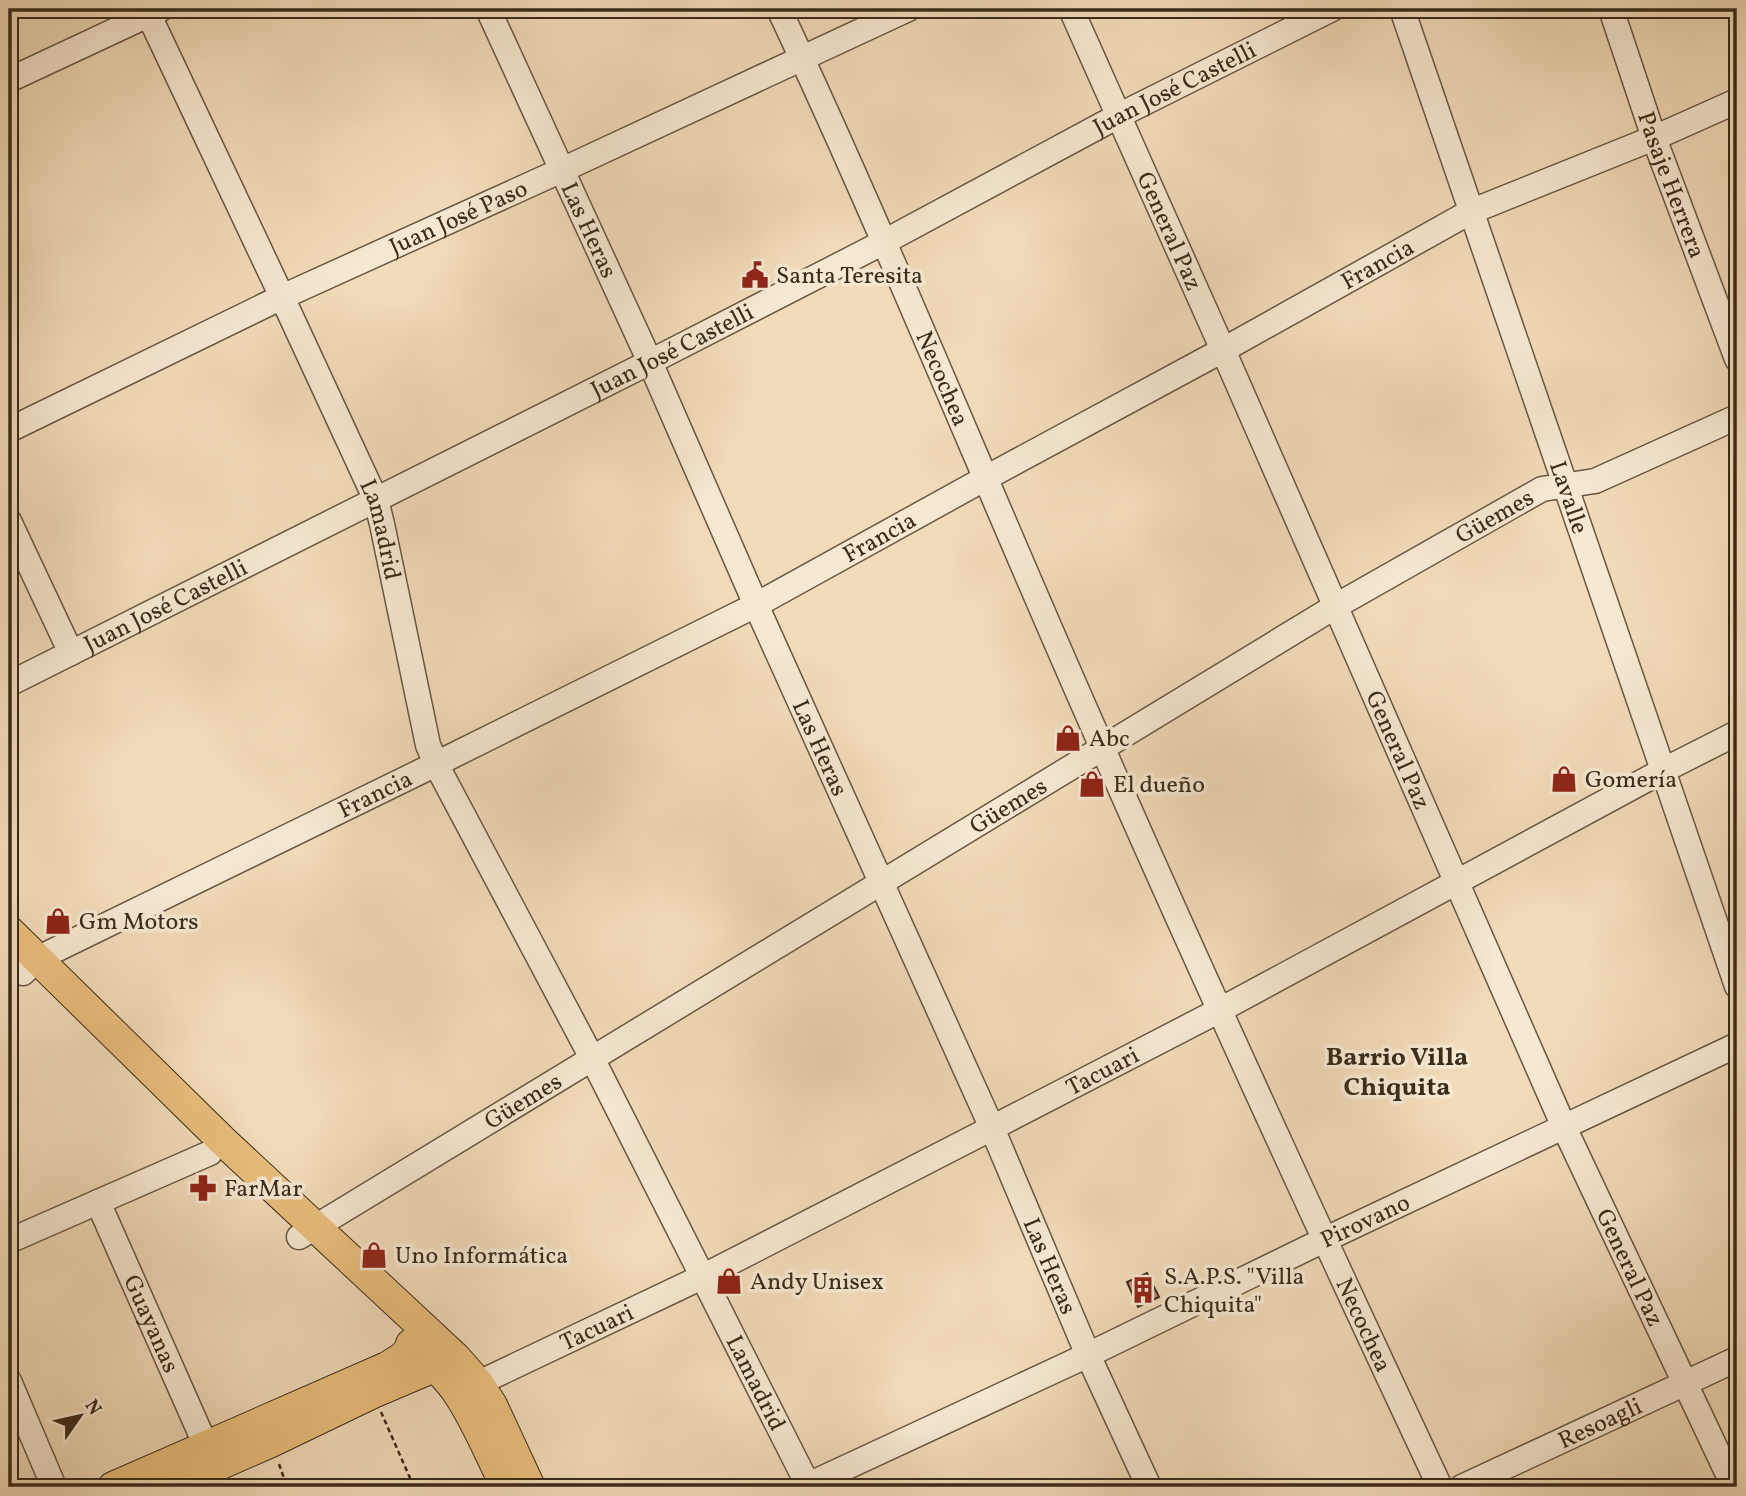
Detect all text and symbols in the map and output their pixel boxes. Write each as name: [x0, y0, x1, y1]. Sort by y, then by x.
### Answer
street label: Juan José Castelli: [1088, 34, 1263, 145]
street label: Pasaje Herrera: [1627, 108, 1713, 264]
street label: General Paz: [1127, 167, 1209, 297]
street label: Juan José Paso: [384, 173, 534, 265]
street label: Las Heras: [551, 177, 624, 284]
street label: Francia: [1335, 231, 1421, 300]
public building icon: Santa Teresita: [740, 260, 770, 290]
place label: Santa Teresita: [776, 260, 923, 294]
street label: Juan José Castelli: [585, 297, 760, 408]
street label: Necochea: [906, 326, 976, 432]
street label: Lavalle: [1539, 457, 1596, 539]
street label: Lamadrid: [350, 474, 408, 583]
street label: Güemes: [1450, 482, 1541, 554]
street label: Francia: [837, 505, 923, 573]
street label: Juan José Castelli: [79, 552, 254, 663]
street label: General Paz: [1356, 686, 1438, 815]
street label: Las Heras: [782, 695, 855, 802]
shop icon: Abc: [1053, 723, 1083, 753]
place label: Abc: [1089, 723, 1130, 757]
street label: Francia: [333, 763, 419, 828]
shop icon: Gomería: [1549, 764, 1579, 794]
place label: Gomería: [1585, 764, 1677, 798]
shop icon: El dueño: [1077, 769, 1107, 799]
place label: El dueño: [1113, 769, 1205, 803]
street label: Güemes: [964, 771, 1054, 844]
shop icon: Gm Motors: [43, 906, 73, 936]
place label: Gm Motors: [79, 906, 199, 940]
street label: Tacuari: [1061, 1040, 1146, 1106]
district label: Barrio Villa Chiquita: [1326, 1040, 1468, 1106]
street label: Güemes: [479, 1066, 569, 1139]
pharmacy icon: FarMar: [188, 1173, 218, 1203]
place label: FarMar: [224, 1173, 303, 1207]
street label: Pirovano: [1315, 1187, 1416, 1258]
street label: General Paz: [1586, 1204, 1671, 1333]
street label: Las Heras: [1013, 1213, 1084, 1320]
shop icon: Uno Informática: [359, 1240, 389, 1270]
place label: Uno Informática: [395, 1240, 568, 1274]
place label: S.A.P.S. "Villa Chiquita": [1164, 1261, 1304, 1323]
shop icon: Andy Unisex: [714, 1266, 744, 1296]
place label: Andy Unisex: [750, 1266, 884, 1300]
street label: Guayanas: [113, 1270, 187, 1379]
street label: Necochea: [1326, 1273, 1399, 1378]
building icon: S.A.P.S. "Villa Chiquita": [1128, 1275, 1158, 1305]
street label: Tacuari: [555, 1297, 640, 1361]
street label: Lamadrid: [716, 1330, 793, 1437]
north arrow: [46, 1380, 116, 1450]
street label: Resoagli: [1553, 1390, 1648, 1459]
text: N: [78, 1395, 107, 1421]

